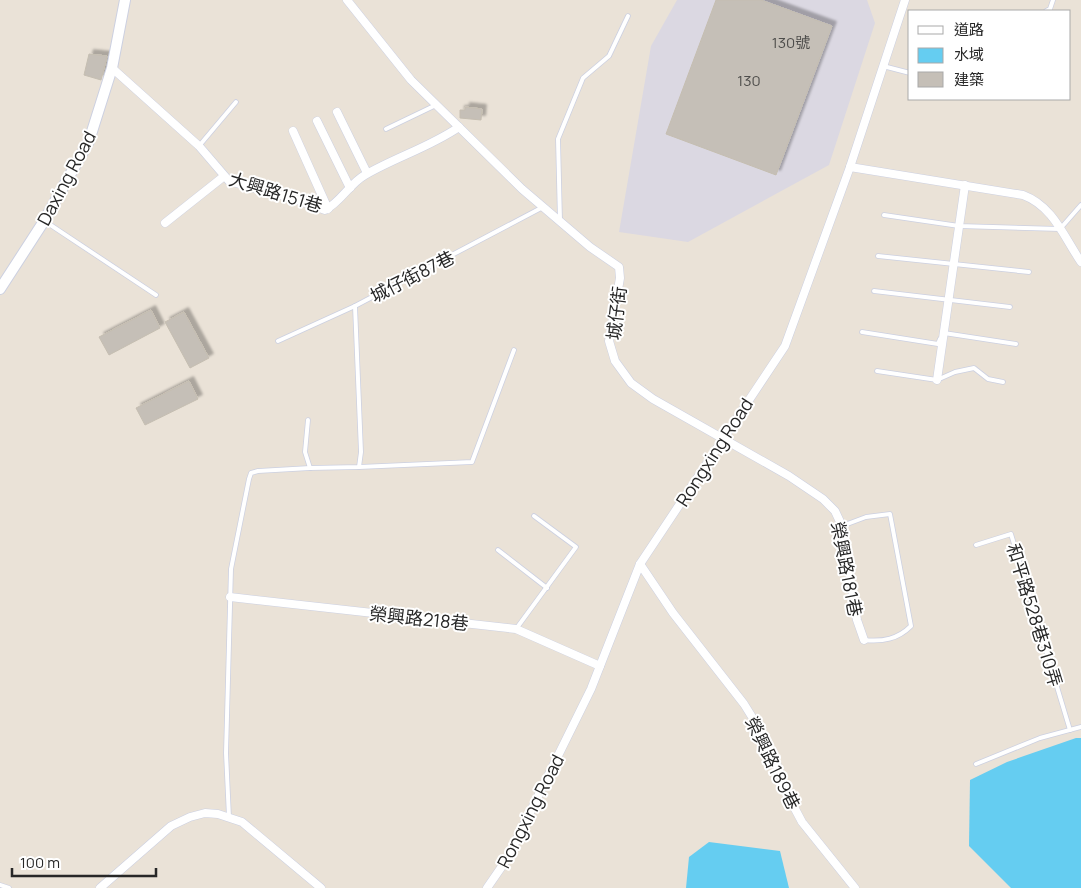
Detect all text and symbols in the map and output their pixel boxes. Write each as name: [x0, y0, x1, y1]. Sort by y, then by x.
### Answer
legend: [908, 10, 1071, 100]
text: 道路: [954, 19, 984, 40]
house number: 130號: [772, 32, 810, 53]
text: 水域: [954, 44, 984, 65]
text: 建築: [954, 69, 984, 90]
house number: 130: [737, 70, 761, 91]
street label: Daxing Road: [31, 127, 101, 229]
street label: 大興路151巷: [226, 166, 326, 218]
street label: 城仔街87巷: [366, 245, 458, 307]
street label: 城仔街: [601, 285, 631, 341]
street label: Rongxing Road: [670, 393, 758, 511]
street label: 榮興路181巷: [826, 519, 868, 619]
street label: 和平路528巷310弄: [1002, 540, 1068, 690]
street label: 榮興路218巷: [368, 601, 470, 635]
street label: 榮興路189巷: [740, 713, 806, 813]
street label: Rongxing Road: [491, 750, 569, 872]
scale bar: [12, 846, 156, 878]
text: 100 m: [20, 852, 60, 873]

